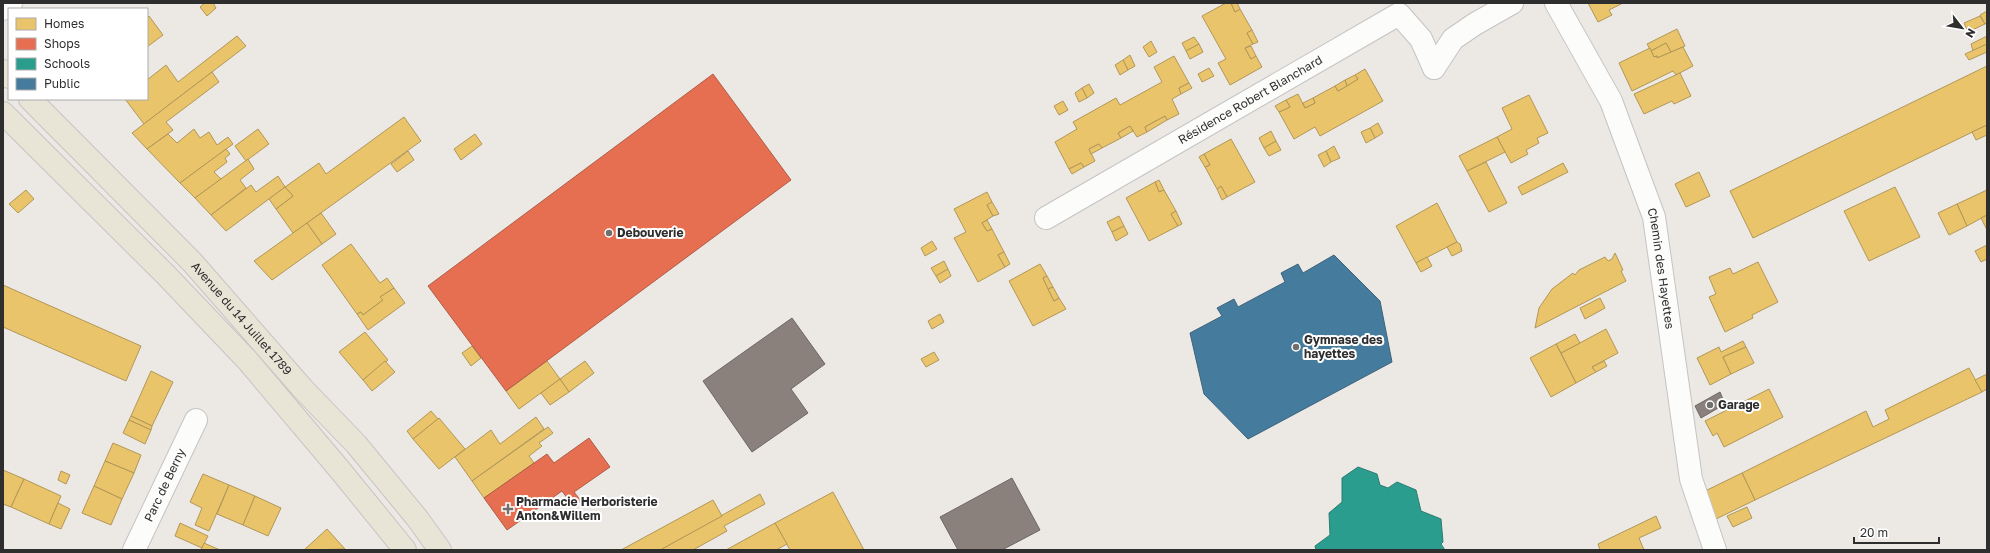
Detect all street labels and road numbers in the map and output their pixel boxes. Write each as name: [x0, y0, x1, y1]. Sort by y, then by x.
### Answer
street label: Résidence Robert Blanchard: [1175, 52, 1325, 147]
street label: Chemin des Hayettes: [1644, 205, 1678, 330]
street label: Avenue du 14 Juillet 1789: [188, 259, 295, 378]
street label: Parc de Berny: [141, 445, 189, 524]

